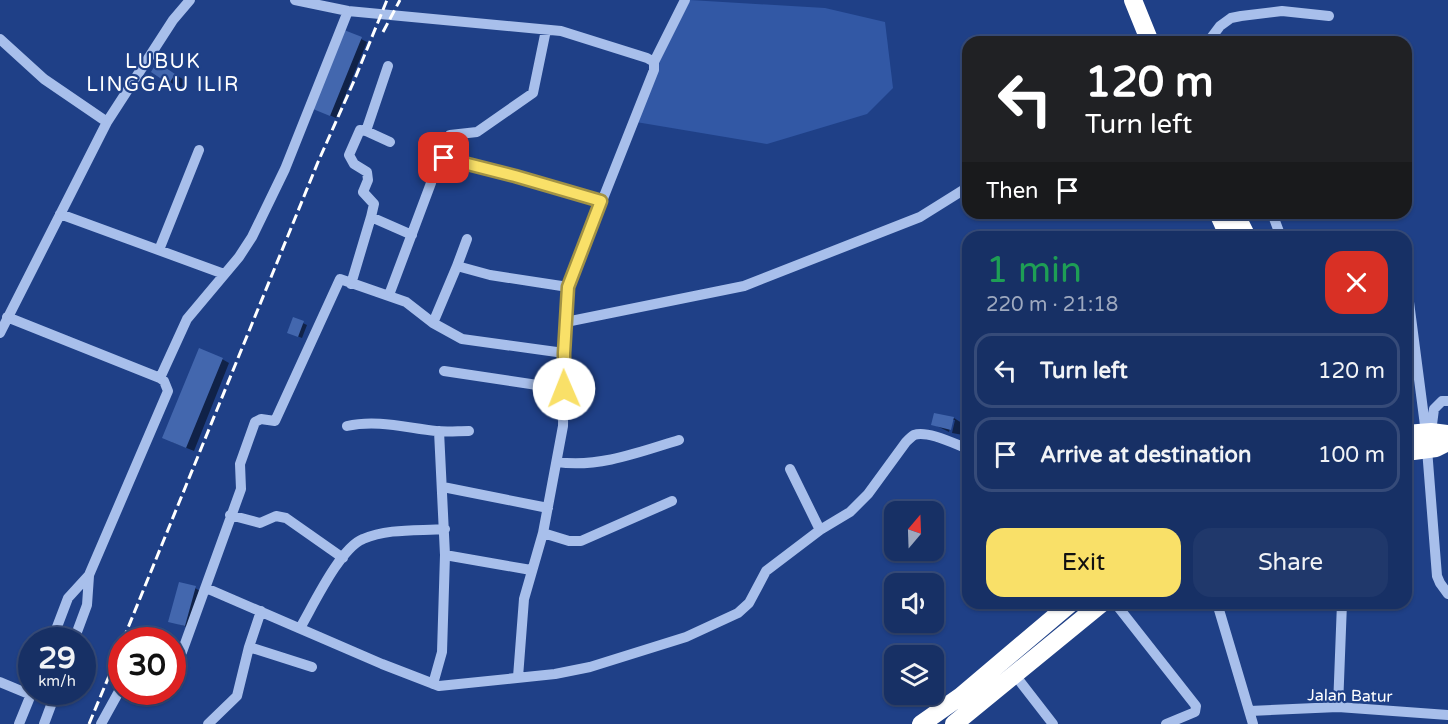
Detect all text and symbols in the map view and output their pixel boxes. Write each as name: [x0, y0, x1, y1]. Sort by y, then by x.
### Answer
district label: LUBUK LINGGAU ILIR: [86, 50, 240, 97]
text: 120 m: [1085, 57, 1214, 108]
icon: left: [986, 60, 1064, 138]
text: Turn left: [1085, 108, 1192, 141]
pin: [418, 132, 469, 183]
icon: arrive: [427, 141, 460, 174]
icon: arrive: [1051, 174, 1084, 207]
text: Then: [986, 178, 1039, 204]
text: 1 min: [986, 249, 1082, 292]
button: close: [1325, 251, 1388, 314]
text: 220 m · 21:18: [986, 293, 1118, 317]
icon: left: [989, 354, 1022, 387]
position arrow: [532, 357, 596, 421]
text: Turn left: [1040, 358, 1128, 384]
text: 120 m: [1318, 358, 1385, 384]
icon: arrive: [989, 438, 1022, 471]
text: Arrive at destination: [1040, 442, 1251, 468]
text: 100 m: [1318, 442, 1385, 468]
north arrow: [884, 501, 944, 561]
map controls: [884, 501, 944, 705]
button: Exit: [986, 528, 1181, 597]
button: Share: [1193, 528, 1388, 597]
button: sound: [884, 573, 944, 633]
speed limit sign: 30: [108, 627, 186, 705]
text: 29: [38, 640, 76, 677]
button: layers: [884, 645, 944, 705]
text: km/h: [38, 672, 76, 690]
street label: Jalan Batur: [1307, 685, 1394, 707]

